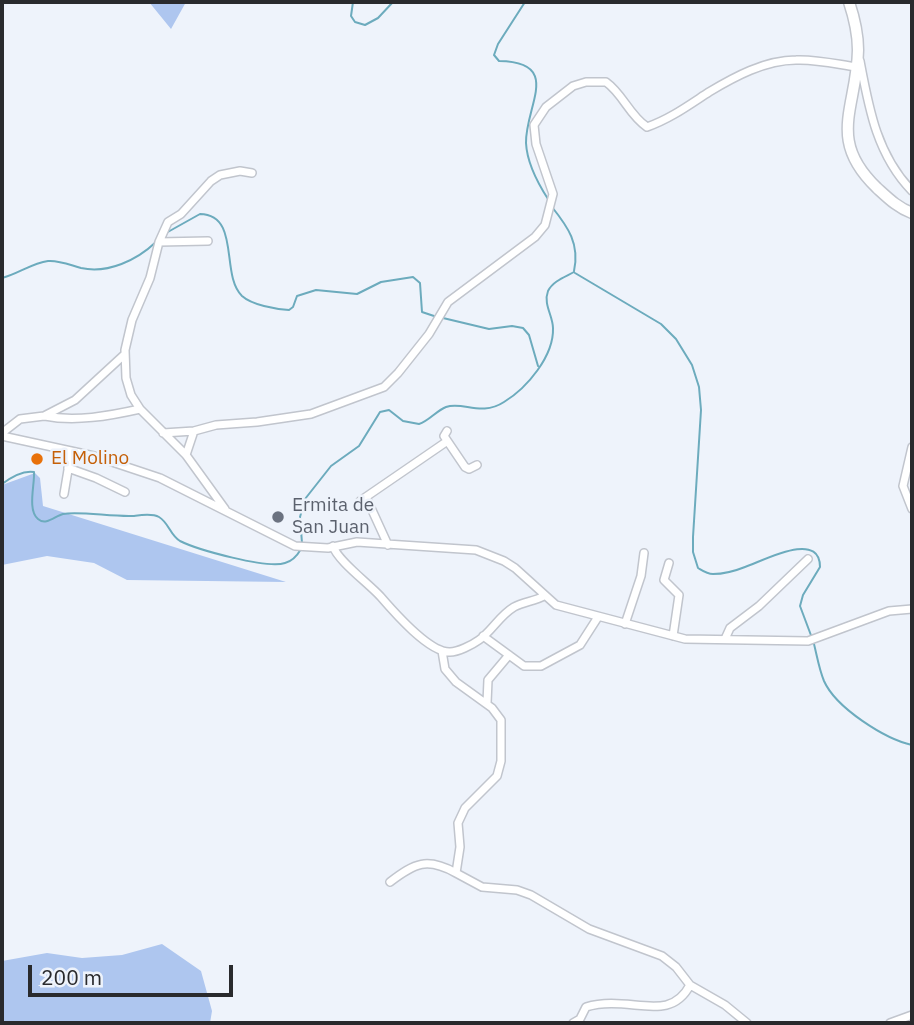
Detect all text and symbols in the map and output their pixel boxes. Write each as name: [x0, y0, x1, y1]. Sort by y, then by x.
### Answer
place label: El Molino: [51, 448, 129, 470]
marker: El Molino: [29, 451, 45, 467]
place label: Ermita de San Juan: [292, 495, 374, 539]
marker: Ermita de San Juan: [270, 509, 286, 525]
scale bar: [32, 951, 236, 995]
text: 200 m: [41, 963, 102, 991]

